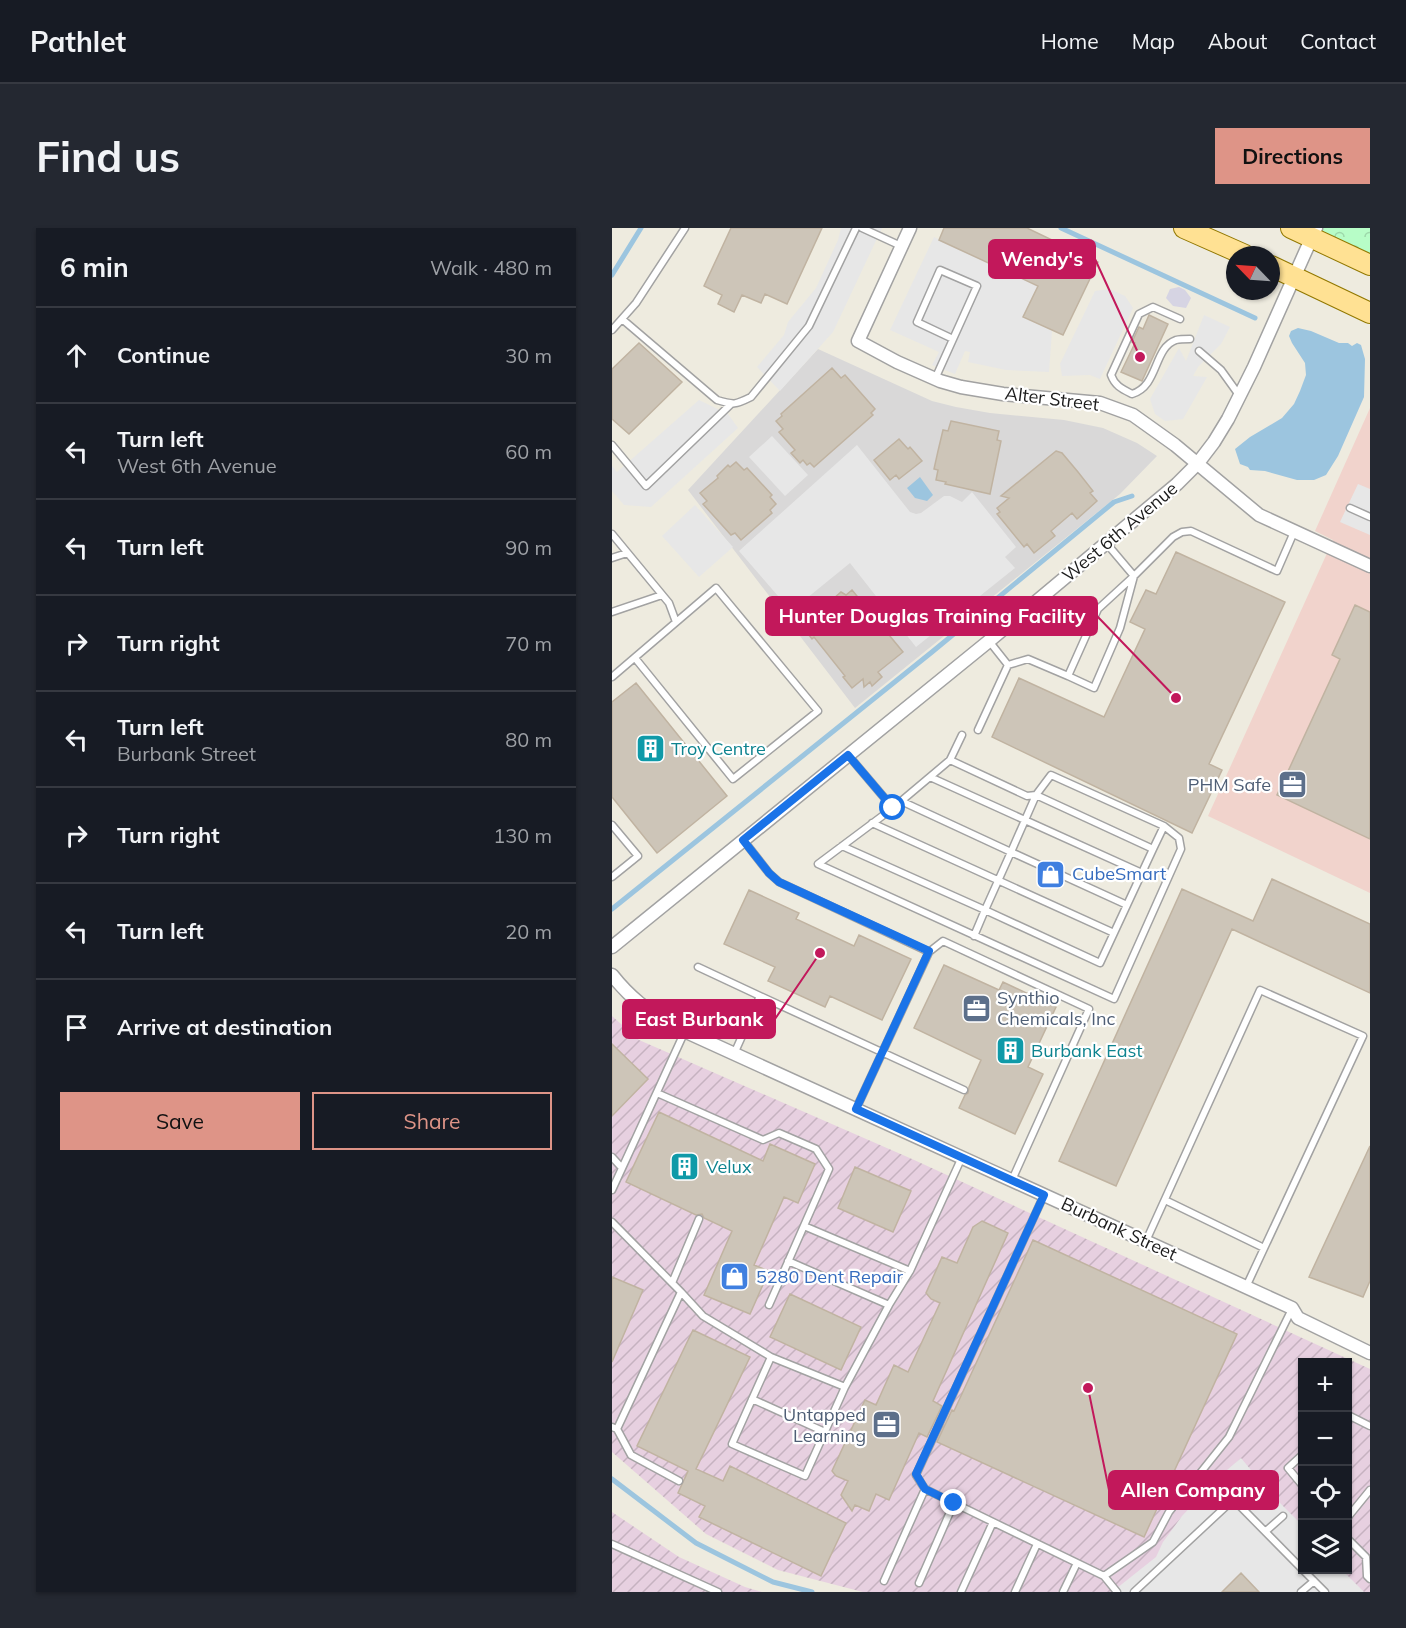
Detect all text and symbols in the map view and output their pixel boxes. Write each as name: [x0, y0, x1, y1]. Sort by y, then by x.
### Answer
text: Pathlet: [30, 24, 126, 59]
text: Home: [1041, 28, 1099, 54]
text: Map: [1132, 28, 1175, 54]
text: About: [1208, 28, 1267, 54]
text: Contact: [1300, 28, 1376, 54]
button: Directions: [1215, 128, 1370, 184]
text: Find us: [36, 130, 180, 183]
callout: Wendy's: [989, 240, 1095, 278]
text: Wendy's: [1001, 246, 1083, 271]
north arrow: [1226, 246, 1280, 300]
text: 6 min: [60, 251, 129, 284]
text: Walk · 480 m: [430, 255, 552, 280]
icon: ahead: [60, 339, 93, 372]
text: Continue: [117, 341, 210, 369]
text: 30 m: [505, 343, 552, 368]
street label: Alter Street: [1004, 381, 1100, 416]
text: Turn left: [117, 425, 204, 453]
icon: left: [60, 435, 93, 468]
text: 60 m: [505, 439, 552, 464]
text: West 6th Avenue: [117, 453, 277, 478]
street label: West 6th Avenue: [1057, 477, 1182, 587]
icon: left: [60, 531, 93, 564]
text: Turn left: [117, 533, 204, 561]
text: 90 m: [505, 535, 552, 560]
callout: Hunter Douglas Training Facility: [766, 597, 1097, 635]
text: Hunter Douglas Training Facility: [778, 603, 1086, 628]
icon: right: [60, 627, 93, 660]
text: Turn right: [117, 629, 220, 657]
text: 70 m: [505, 631, 552, 656]
text: Turn left: [117, 713, 204, 741]
icon: left: [60, 723, 93, 756]
text: 80 m: [505, 727, 552, 752]
building icon: Troy Centre: [634, 733, 666, 765]
place label: Troy Centre: [671, 737, 766, 760]
text: Burbank Street: [117, 741, 256, 766]
office icon: PHM Safe: [1276, 769, 1308, 801]
place label: PHM Safe: [1188, 773, 1271, 796]
route start: [879, 794, 905, 820]
icon: right: [60, 819, 93, 852]
text: Turn right: [117, 821, 220, 849]
text: 130 m: [493, 823, 552, 848]
shop icon: CubeSmart: [1035, 858, 1067, 890]
place label: CubeSmart: [1072, 862, 1166, 885]
icon: left: [60, 915, 93, 948]
text: Turn left: [117, 917, 204, 945]
text: 20 m: [505, 919, 552, 944]
place label: Synthio Chemicals, Inc: [997, 986, 1116, 1030]
office icon: Synthio Chemicals, Inc: [960, 992, 992, 1024]
callout: East Burbank: [623, 1000, 775, 1038]
text: East Burbank: [635, 1006, 764, 1031]
icon: arrive: [60, 1011, 93, 1044]
text: Arrive at destination: [117, 1013, 332, 1041]
building icon: Burbank East: [994, 1035, 1026, 1067]
place label: Burbank East: [1031, 1039, 1143, 1062]
button: Save: [60, 1092, 300, 1150]
button: Share: [312, 1092, 552, 1150]
building icon: Velux: [669, 1151, 701, 1183]
place label: Velux: [706, 1155, 752, 1178]
street label: Burbank Street: [1058, 1192, 1181, 1265]
shop icon: 5280 Dent Repair: [719, 1261, 751, 1293]
place label: 5280 Dent Repair: [756, 1265, 904, 1288]
map controls: [1298, 1358, 1352, 1574]
button: +: [1298, 1358, 1352, 1412]
place label: Untapped Learning: [783, 1403, 866, 1447]
office icon: Untapped Learning: [871, 1409, 903, 1441]
button: −: [1298, 1412, 1352, 1466]
button: locate: [1298, 1466, 1352, 1520]
callout: Allen Company: [1109, 1471, 1278, 1509]
text: Allen Company: [1121, 1477, 1265, 1502]
route end: [940, 1489, 966, 1515]
button: layers: [1298, 1520, 1352, 1574]

